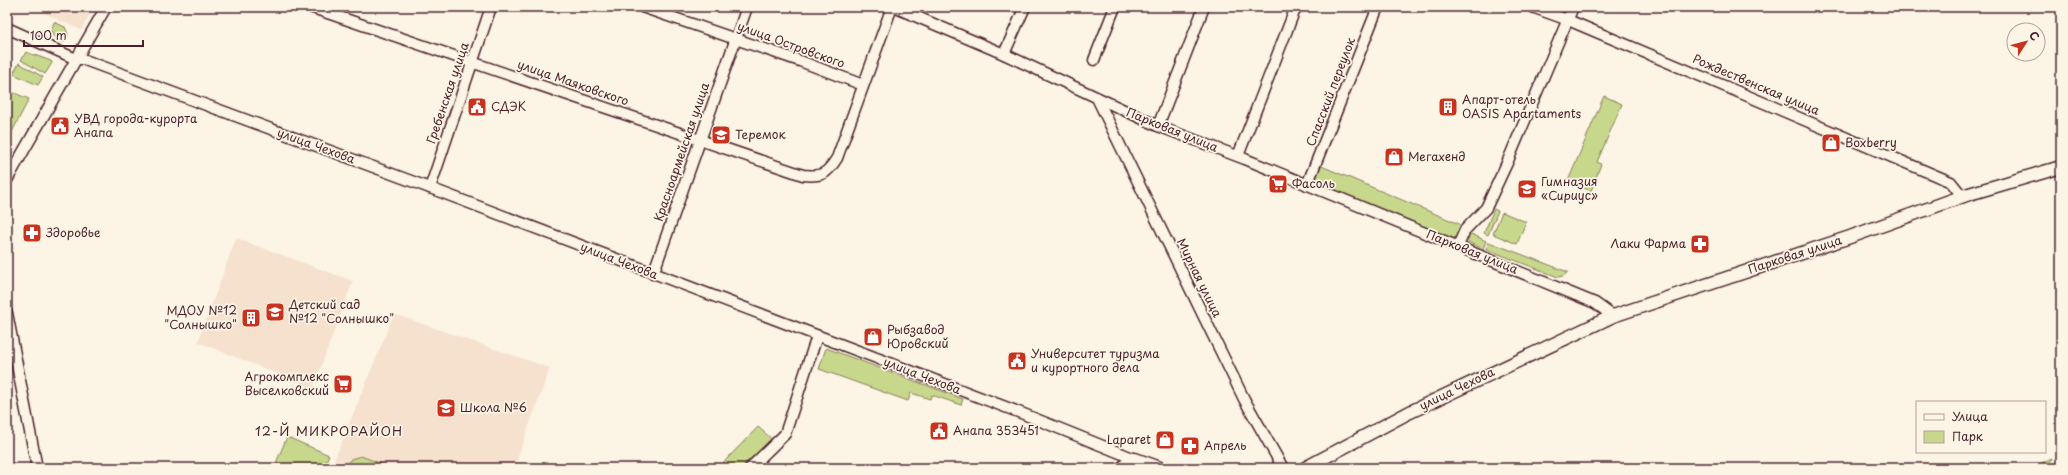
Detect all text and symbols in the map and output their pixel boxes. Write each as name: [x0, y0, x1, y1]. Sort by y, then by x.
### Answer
street label: улица Островского: [735, 16, 848, 72]
scale bar: [24, 22, 143, 48]
north arrow: [2006, 22, 2046, 62]
text: 100 m: [30, 26, 67, 44]
text: С: [2025, 27, 2044, 44]
street label: Спасский переулок: [1301, 34, 1359, 149]
street label: Гребенская улица: [421, 39, 473, 146]
street label: Рождественская улица: [1690, 49, 1823, 119]
street label: улица Маяковского: [515, 55, 632, 110]
street label: Красноармейская улица: [649, 79, 713, 223]
place label: Апарт-отель OASIS Apartaments: [1462, 90, 1582, 122]
public building icon: СДЭК: [466, 96, 488, 118]
building icon: Апарт-отель OASIS Apartaments: [1437, 96, 1459, 118]
place label: СДЭК: [491, 97, 526, 115]
street label: Парковая улица: [1124, 102, 1221, 156]
place label: УВД города-курорта Анапа: [74, 109, 198, 141]
public building icon: УВД города-курорта Анапа: [49, 115, 71, 137]
street label: улица Чехова: [275, 123, 358, 168]
school or university icon: Теремок: [710, 124, 732, 146]
place label: Теремок: [735, 125, 787, 143]
shop icon: Boxberry: [1820, 132, 1842, 154]
place label: Boxberry: [1845, 133, 1897, 151]
shop icon: Мегахенд: [1383, 146, 1405, 168]
place label: Мегахенд: [1408, 147, 1466, 165]
place label: Гимназия «Сириус»: [1541, 172, 1598, 204]
supermarket icon: Фасоль: [1267, 173, 1289, 195]
place label: Фасоль: [1292, 174, 1335, 192]
school or university icon: Гимназия «Сириус»: [1516, 178, 1538, 200]
pharmacy icon: Здоровье: [21, 222, 43, 244]
place label: Здоровье: [45, 223, 101, 241]
street label: Парковая улица: [1424, 224, 1521, 278]
street label: Парковая улица: [1745, 230, 1844, 278]
pharmacy icon: Лаки Фарма: [1689, 233, 1711, 255]
place label: Лаки Фарма: [1610, 234, 1687, 252]
street label: Мирная улица: [1173, 235, 1227, 321]
street label: улица Чехова: [578, 237, 661, 283]
place label: Детский сад №12 "Солнышко": [288, 295, 394, 327]
place label: МДОУ №12 "Солнышко": [164, 301, 237, 333]
school or university icon: Детский сад №12 "Солнышко": [264, 301, 286, 323]
building icon: МДОУ №12 "Солнышко": [240, 307, 262, 329]
place label: Рыбзавод Юровский: [887, 320, 949, 352]
shop icon: Рыбзавод Юровский: [862, 326, 884, 348]
place label: Университет туризма и курортного дела: [1031, 344, 1160, 376]
public building icon: Университет туризма и курортного дела: [1006, 350, 1028, 372]
street label: улица Чехова: [881, 352, 964, 398]
street label: улица Чехова: [1416, 362, 1498, 414]
place label: Агрокомплекс Выселковский: [245, 367, 329, 399]
supermarket icon: Агрокомплекс Выселковский: [332, 373, 354, 395]
school or university icon: Школа №6: [435, 397, 457, 419]
place label: Школа №6: [460, 398, 527, 416]
legend: [1916, 401, 2046, 453]
text: Улица: [1952, 407, 1988, 425]
public building icon: Анапа 353451: [928, 420, 950, 442]
district label: 12-Й МИКРОРАЙОН: [255, 421, 403, 440]
place label: Анапа 353451: [953, 421, 1039, 439]
text: Парк: [1952, 427, 1984, 445]
shop icon: Laparet: [1154, 429, 1176, 451]
place label: Laparet: [1107, 430, 1151, 448]
pharmacy icon: Апрель: [1179, 435, 1201, 457]
place label: Апрель: [1204, 436, 1246, 454]

